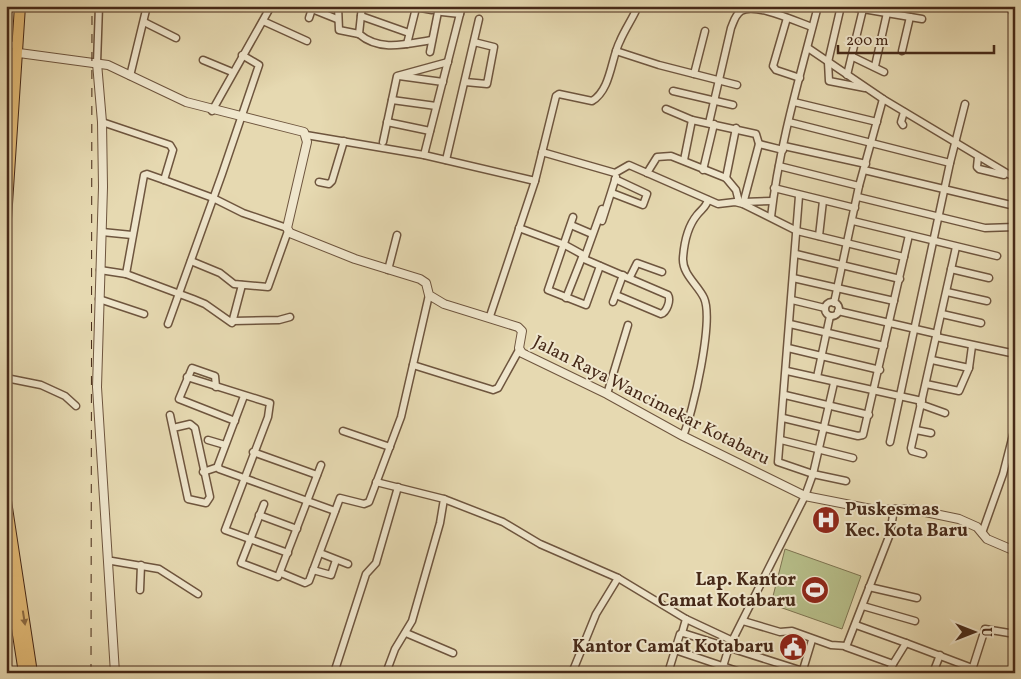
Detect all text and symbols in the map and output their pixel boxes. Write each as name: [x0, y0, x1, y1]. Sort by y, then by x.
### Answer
scale bar: [838, 22, 995, 54]
text: 200 m: [846, 31, 889, 52]
street label: Jalan Raya Wancimekar Kotabaru: [528, 330, 774, 472]
place label: Puskesmas Kec. Kota Baru: [845, 498, 968, 544]
hospital icon: Puskesmas Kec. Kota Baru: [811, 505, 841, 535]
place label: Lap. Kantor Camat Kotabaru: [658, 568, 796, 614]
sports icon: Lap. Kantor Camat Kotabaru: [800, 575, 830, 605]
north arrow: [948, 606, 998, 656]
one-way arrow: [21, 611, 29, 627]
text: U: [976, 627, 995, 637]
public building icon: Kantor Camat Kotabaru: [778, 632, 808, 662]
place label: Kantor Camat Kotabaru: [572, 635, 774, 660]

